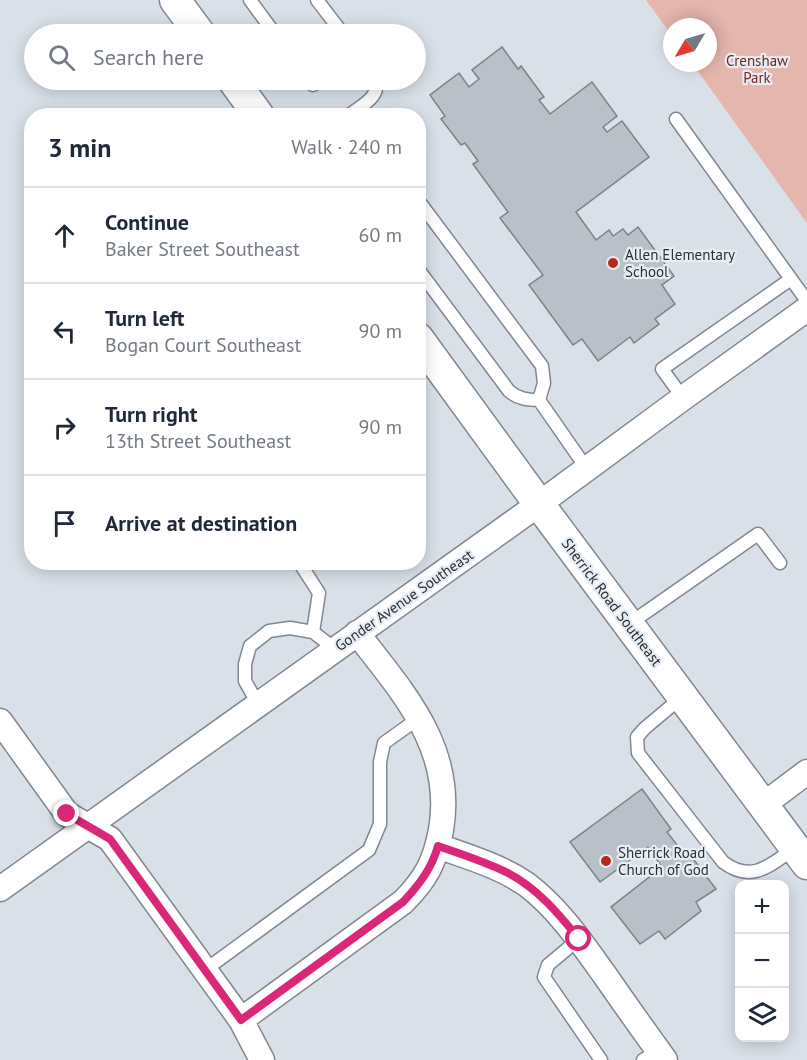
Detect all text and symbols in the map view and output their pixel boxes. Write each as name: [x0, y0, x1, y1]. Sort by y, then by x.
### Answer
north arrow: [663, 18, 717, 72]
search box: [24, 24, 426, 90]
icon: search: [45, 41, 78, 74]
text: Search here: [93, 43, 204, 71]
park label: Crenshaw Park: [726, 51, 788, 87]
text: 3 min: [48, 131, 111, 164]
text: Walk · 240 m: [291, 134, 402, 160]
text: Continue: [105, 208, 189, 236]
icon: ahead: [48, 219, 81, 252]
text: 60 m: [359, 222, 402, 248]
text: Baker Street Southeast: [105, 236, 300, 262]
place label: Allen Elementary School: [625, 245, 735, 281]
marker: Allen Elementary School: [606, 256, 620, 270]
text: Turn left: [105, 304, 185, 332]
icon: left: [48, 315, 81, 348]
text: 90 m: [359, 318, 402, 344]
text: Bogan Court Southeast: [105, 332, 301, 358]
text: Turn right: [105, 400, 197, 428]
icon: right: [48, 411, 81, 444]
text: 90 m: [359, 414, 402, 440]
text: 13th Street Southeast: [105, 428, 291, 454]
icon: arrive: [48, 507, 81, 540]
text: Arrive at destination: [105, 509, 297, 537]
street label: Sherrick Road Southeast: [558, 534, 666, 670]
street label: Gonder Avenue Southeast: [331, 545, 477, 655]
route end: [53, 800, 79, 826]
place label: Sherrick Road Church of God: [618, 843, 709, 879]
marker: Sherrick Road Church of God: [599, 854, 613, 868]
map controls: [735, 880, 789, 1042]
button: +: [735, 880, 789, 934]
route start: [565, 925, 591, 951]
button: −: [735, 934, 789, 988]
button: layers: [735, 988, 789, 1042]

